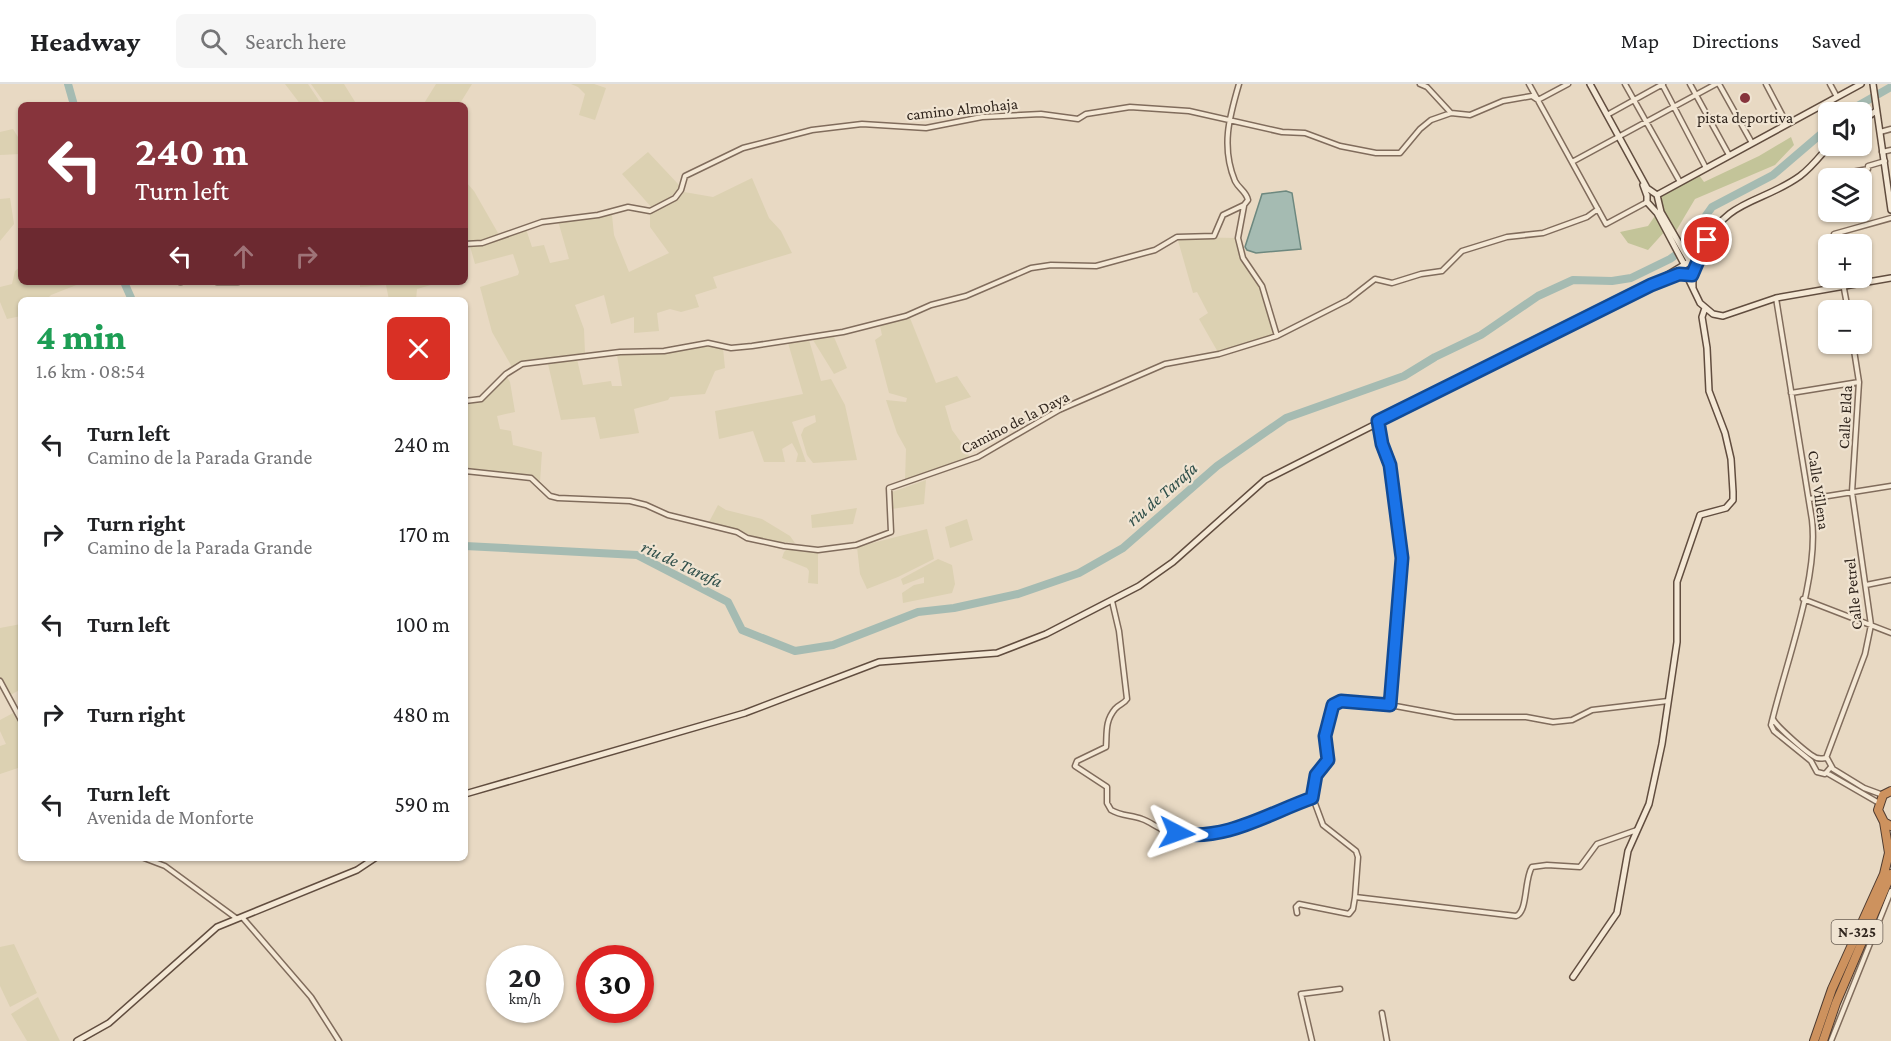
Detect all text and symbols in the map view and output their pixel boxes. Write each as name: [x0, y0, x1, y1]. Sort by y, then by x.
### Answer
search box: [176, 14, 596, 68]
icon: search: [197, 25, 230, 58]
text: Headway: [30, 26, 140, 57]
text: Search here: [245, 29, 346, 54]
text: Map: [1621, 29, 1659, 53]
text: Directions: [1692, 29, 1779, 53]
text: Saved: [1812, 29, 1861, 53]
marker: pista deportiva: [1738, 91, 1752, 105]
street label: camino Almohaja: [905, 95, 1019, 124]
map controls: [1818, 102, 1872, 354]
button: sound: [1818, 102, 1872, 156]
place label: pista deportiva: [1697, 109, 1794, 127]
icon: left: [36, 126, 114, 204]
text: 240 m: [135, 127, 248, 174]
button: layers: [1818, 168, 1872, 222]
text: Turn left: [135, 176, 229, 206]
pin: [1681, 214, 1732, 265]
icon: arrive: [1690, 223, 1723, 256]
button: +: [1818, 234, 1872, 288]
icon: left: [164, 240, 197, 273]
icon: ahead: [227, 240, 260, 273]
icon: right: [290, 240, 323, 273]
button: −: [1818, 300, 1872, 354]
text: 4 min: [36, 317, 126, 357]
button: close: [387, 317, 450, 380]
text: 1.6 km · 08:54: [36, 360, 145, 382]
street label: Calle Elda: [1835, 384, 1855, 449]
street label: Camino de la Daya: [958, 387, 1073, 457]
text: Turn left: [87, 421, 170, 446]
icon: left: [36, 428, 69, 461]
text: 240 m: [394, 432, 450, 457]
text: Camino de la Parada Grande: [87, 446, 312, 468]
street label: Calle Villena: [1805, 449, 1833, 531]
water label: riu de Tarafa: [1123, 458, 1202, 530]
text: Turn right: [87, 511, 185, 536]
icon: right: [36, 518, 69, 551]
text: 170 m: [399, 522, 450, 547]
text: Camino de la Parada Grande: [87, 536, 312, 558]
water label: riu de Tarafa: [638, 537, 726, 592]
street label: Calle Petrel: [1841, 557, 1865, 631]
icon: left: [36, 608, 69, 641]
text: Turn left: [87, 612, 170, 637]
text: 100 m: [396, 612, 450, 637]
icon: right: [36, 698, 69, 731]
text: Turn right: [87, 702, 185, 727]
text: 480 m: [393, 702, 450, 727]
text: Turn left: [87, 781, 170, 806]
icon: left: [36, 788, 69, 821]
text: 590 m: [395, 792, 450, 817]
position arrow: [1145, 801, 1209, 865]
text: Avenida de Monforte: [87, 806, 254, 828]
road number: N-325: [1832, 920, 1882, 944]
speed limit sign: 30: [576, 945, 654, 1023]
text: 20: [508, 960, 542, 993]
text: km/h: [509, 991, 541, 1007]

